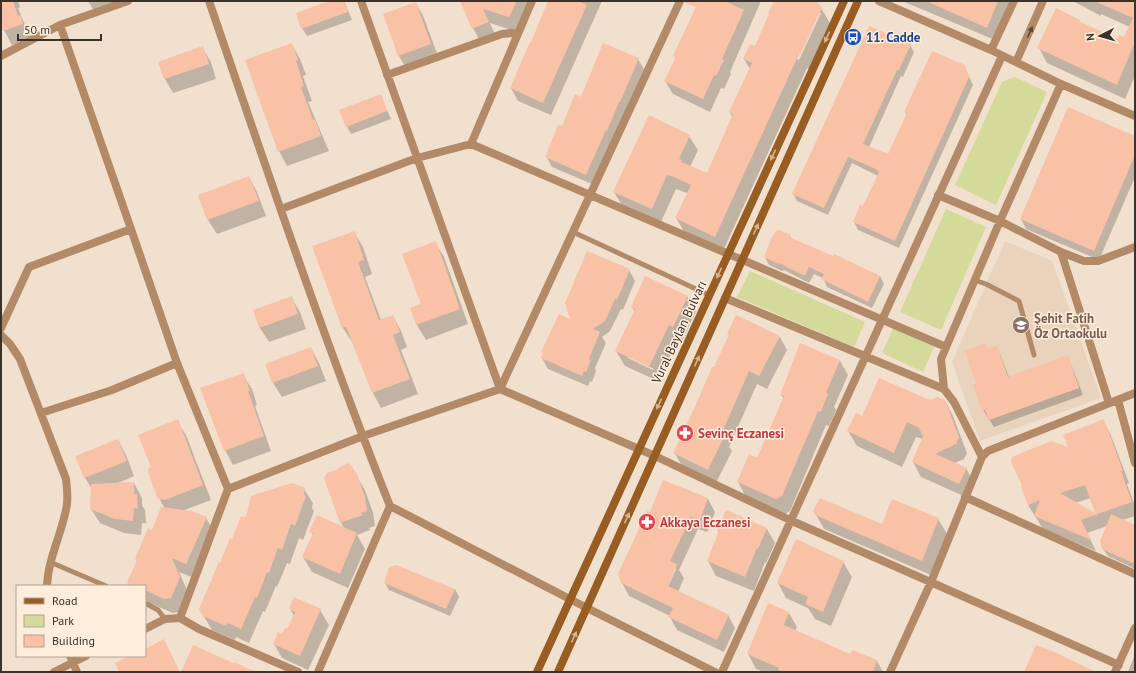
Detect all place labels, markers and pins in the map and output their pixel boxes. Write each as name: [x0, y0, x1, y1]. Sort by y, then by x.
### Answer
bus stop icon: 11. Cadde: [843, 27, 863, 47]
place label: 11. Cadde: [866, 29, 921, 46]
place label: Şehit Fatih Öz Ortaokulu: [1034, 310, 1107, 342]
school or university icon: Şehit Fatih Öz Ortaokulu: [1011, 315, 1031, 335]
pharmacy icon: Sevinç Eczanesi: [675, 423, 695, 443]
place label: Sevinç Eczanesi: [698, 425, 784, 442]
pharmacy icon: Akkaya Eczanesi: [637, 512, 657, 532]
place label: Akkaya Eczanesi: [660, 514, 750, 531]

